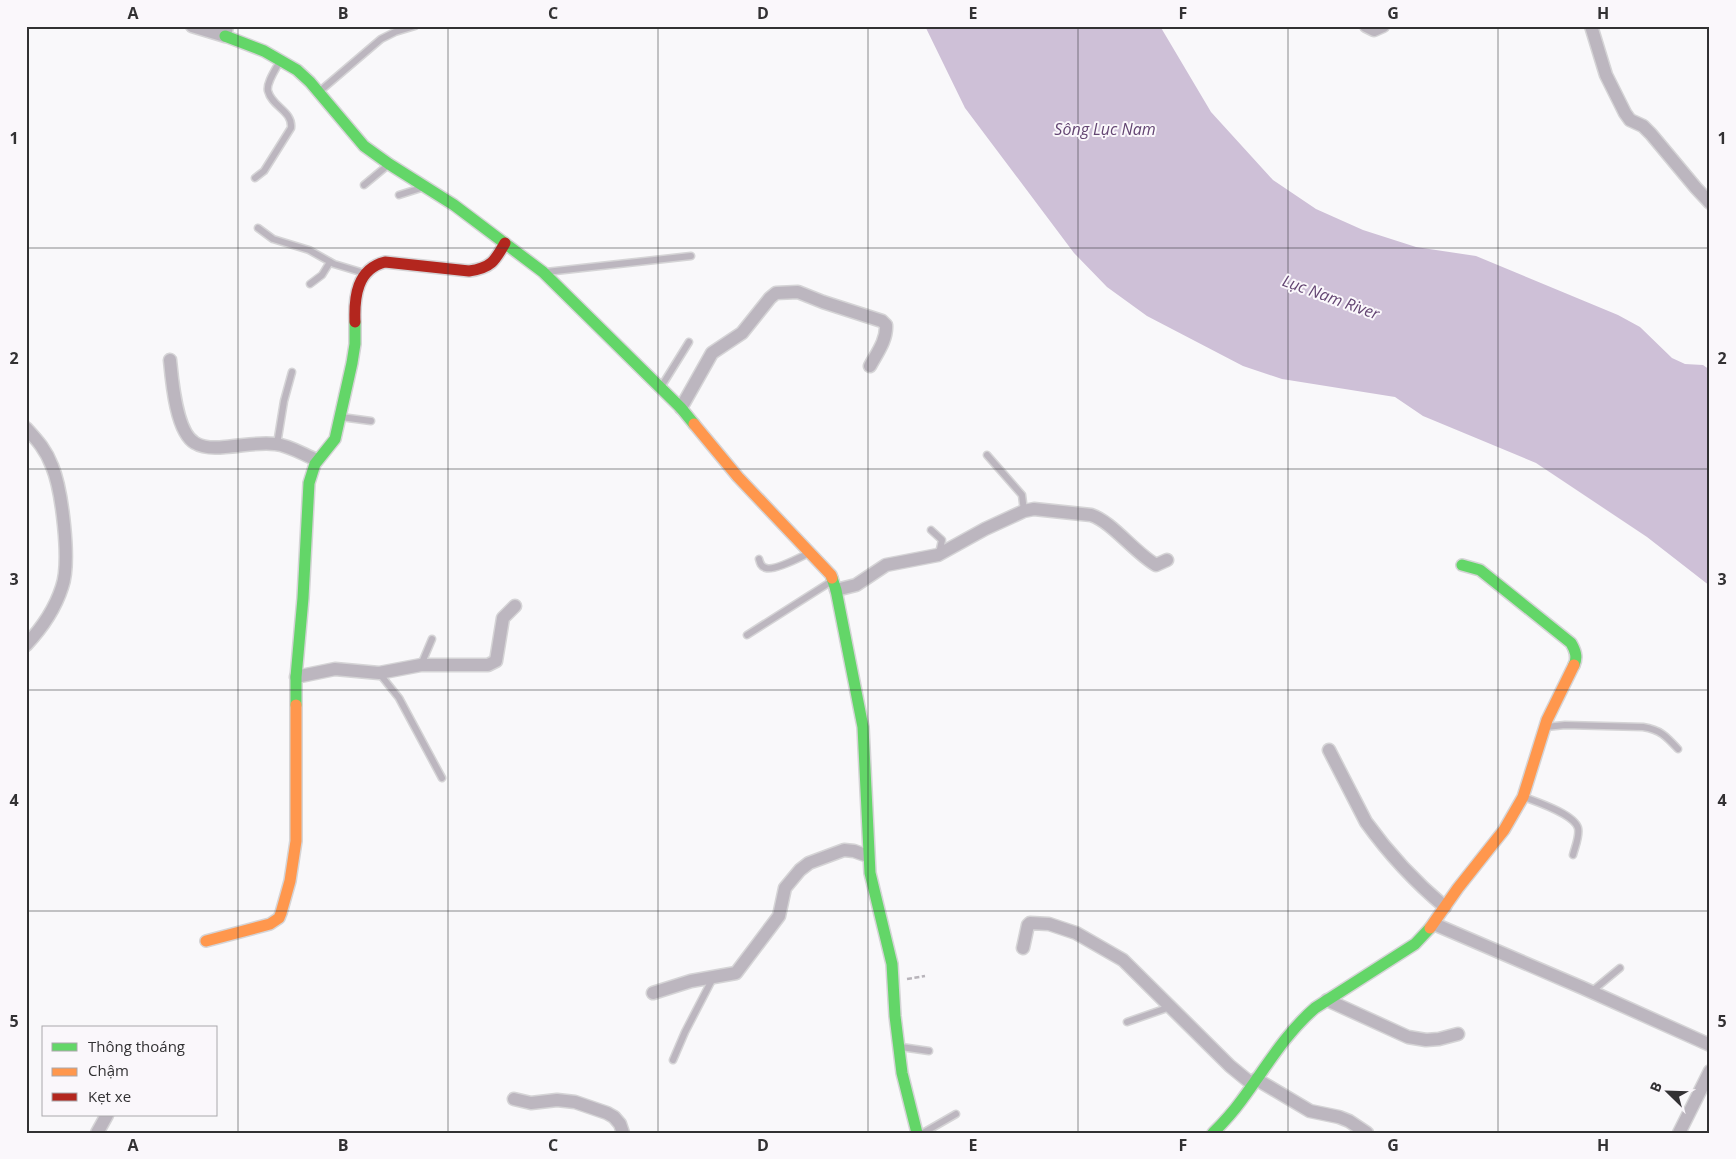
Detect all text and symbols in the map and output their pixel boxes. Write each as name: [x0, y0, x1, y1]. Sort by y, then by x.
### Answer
text: A: [127, 2, 139, 24]
text: B: [338, 2, 348, 24]
text: C: [548, 2, 558, 24]
text: D: [757, 2, 769, 24]
text: E: [969, 2, 978, 24]
text: F: [1179, 2, 1187, 24]
text: G: [1387, 2, 1399, 24]
text: H: [1597, 2, 1609, 24]
water label: Sông Lục Nam: [1054, 118, 1156, 140]
text: 1: [9, 127, 19, 149]
text: 1: [1717, 127, 1727, 149]
water label: Lục Nam River: [1280, 269, 1383, 325]
text: 2: [9, 347, 19, 369]
text: 2: [1717, 347, 1727, 369]
text: 3: [9, 568, 19, 590]
text: 3: [1717, 568, 1727, 590]
text: 4: [9, 789, 19, 811]
text: 4: [1717, 789, 1727, 811]
text: 5: [9, 1010, 19, 1032]
text: 5: [1717, 1010, 1727, 1032]
legend: [42, 1026, 218, 1116]
text: Thông thoáng: [88, 1036, 185, 1056]
text: Chậm: [88, 1060, 129, 1080]
north arrow: [1644, 1066, 1694, 1116]
text: B: [1645, 1079, 1666, 1095]
text: Kẹt xe: [88, 1086, 131, 1106]
text: A: [127, 1134, 139, 1156]
text: B: [338, 1134, 348, 1156]
text: C: [548, 1134, 558, 1156]
text: D: [757, 1134, 769, 1156]
text: E: [969, 1134, 978, 1156]
text: F: [1179, 1134, 1187, 1156]
text: G: [1387, 1134, 1399, 1156]
text: H: [1597, 1134, 1609, 1156]

